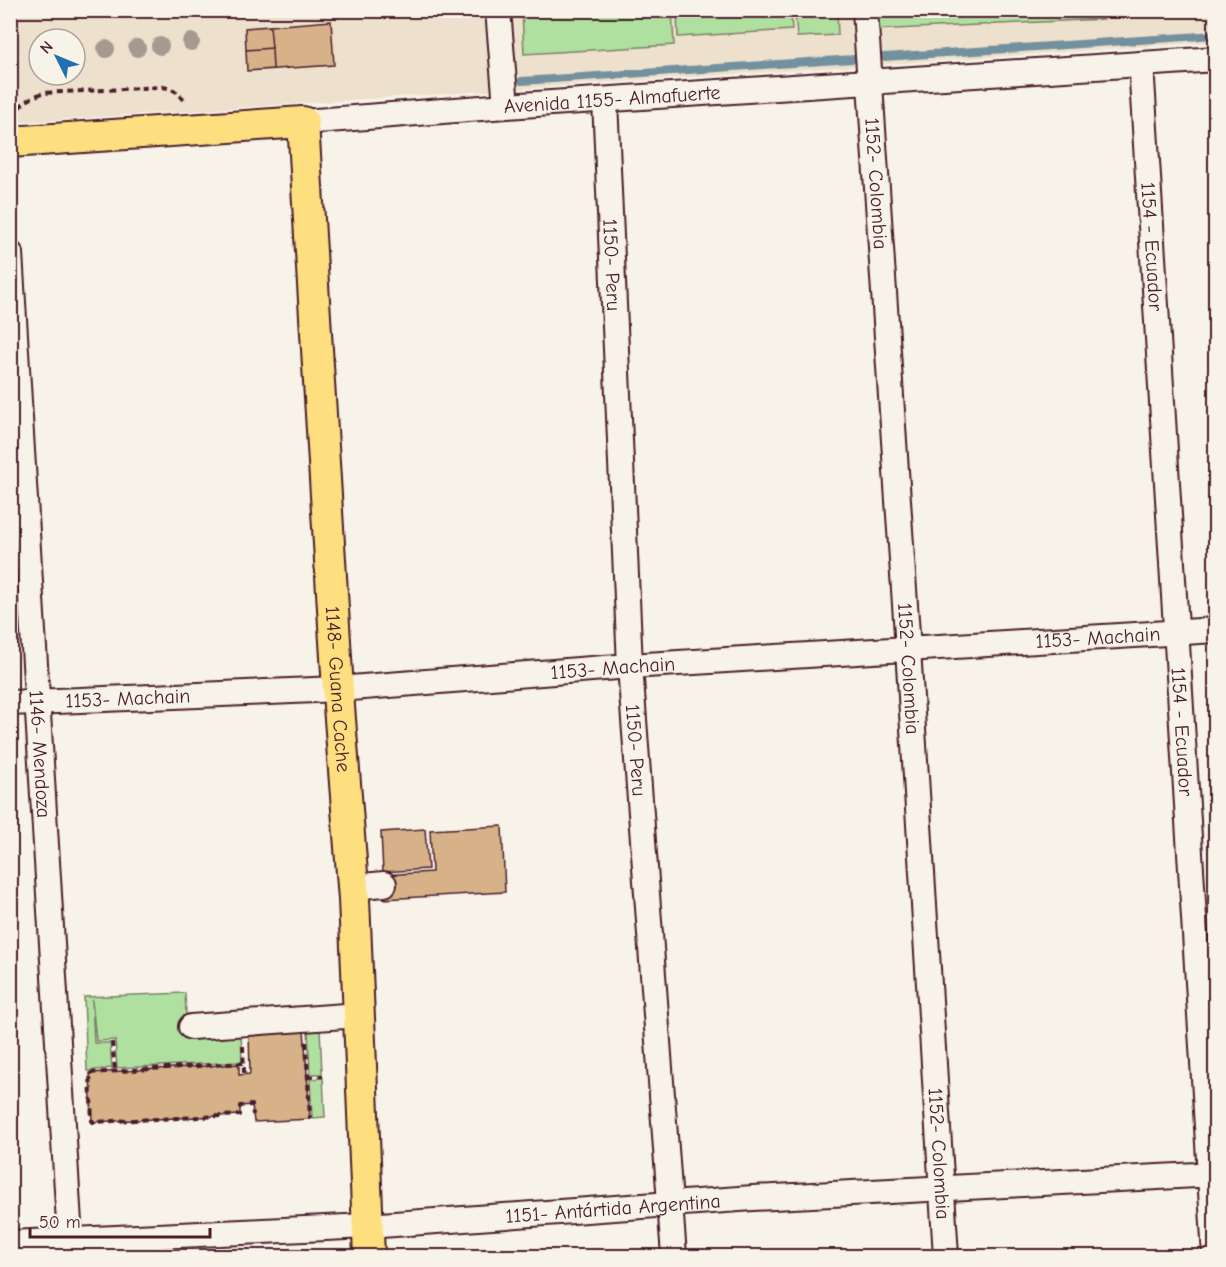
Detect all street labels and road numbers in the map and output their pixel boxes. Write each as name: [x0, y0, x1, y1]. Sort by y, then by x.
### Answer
street label: Avenida 1155- Almafuerte: [503, 80, 721, 118]
street label: 1152- Colombia: [861, 117, 893, 250]
street label: 1154 - Ecuador: [1137, 181, 1168, 312]
street label: 1150- Peru: [599, 218, 626, 311]
street label: 1152- Colombia: [893, 602, 925, 735]
street label: 1148- Guana Cache: [321, 605, 356, 773]
street label: 1153- Machain: [1035, 622, 1161, 653]
street label: 1153- Machain: [550, 652, 676, 684]
street label: 1154 - Ecuador: [1167, 667, 1198, 797]
street label: 1153- Machain: [65, 684, 191, 712]
street label: 1146- Mendoza: [25, 689, 56, 819]
street label: 1150- Peru: [621, 703, 651, 797]
street label: 1152- Colombia: [924, 1087, 955, 1220]
street label: 1151- Antártida Argentina: [505, 1189, 721, 1227]

